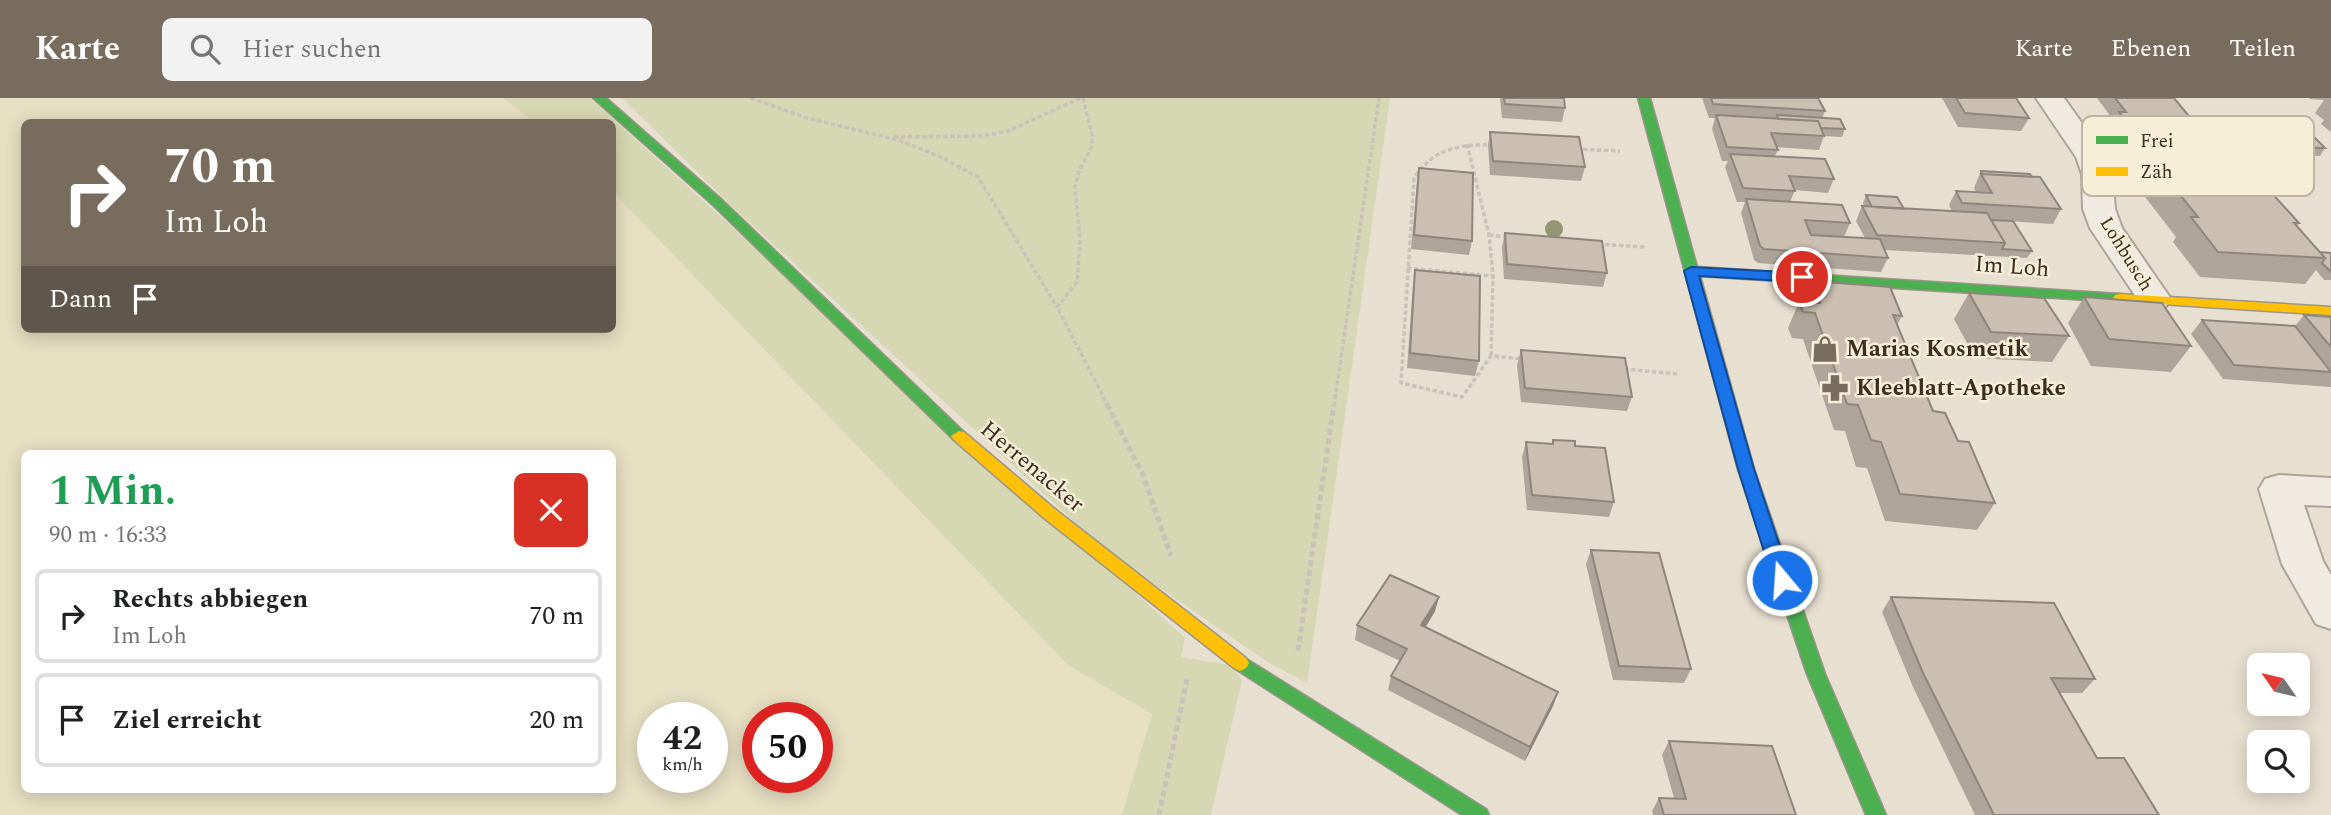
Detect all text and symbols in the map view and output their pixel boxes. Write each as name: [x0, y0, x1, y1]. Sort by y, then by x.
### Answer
search box: [162, 18, 652, 81]
text: Karte: [35, 24, 120, 74]
text: Hier suchen: [242, 29, 382, 69]
icon: search: [186, 30, 224, 68]
text: Karte: [2015, 31, 2073, 67]
text: Ebenen: [2111, 31, 2191, 67]
text: Teilen: [2229, 31, 2296, 67]
legend: [2082, 116, 2314, 196]
text: Frei: [2140, 127, 2174, 156]
text: 70 m: [164, 130, 275, 205]
icon: right: [49, 147, 140, 238]
text: Zäh: [2140, 158, 2173, 187]
text: Im Loh: [164, 198, 268, 247]
street label: Lohbusch: [2092, 211, 2160, 297]
pin: [1772, 247, 1832, 307]
street label: Im Loh: [1973, 247, 2051, 287]
icon: arrive: [1783, 258, 1821, 296]
text: Dann: [49, 279, 112, 319]
icon: arrive: [126, 280, 164, 318]
place label: Marias Kosmetik: [1846, 332, 2028, 367]
shop icon: Marias Kosmetik: [1810, 334, 1840, 364]
place label: Kleeblatt-Apotheke: [1856, 371, 2066, 406]
pharmacy icon: Kleeblatt-Apotheke: [1820, 373, 1850, 403]
street label: Herrenacker: [972, 413, 1092, 521]
text: 1 Min.: [49, 460, 176, 523]
button: close: [514, 473, 588, 547]
text: 90 m · 16:33: [49, 518, 167, 553]
position arrow: [1745, 543, 1819, 617]
text: Rechts abbiegen: [112, 579, 308, 619]
text: 70 m: [529, 596, 584, 636]
icon: right: [53, 597, 91, 635]
text: Im Loh: [112, 619, 187, 654]
north arrow: [2247, 653, 2310, 716]
map controls: [2247, 653, 2310, 793]
text: Ziel erreicht: [112, 700, 262, 740]
text: 20 m: [529, 700, 584, 740]
icon: arrive: [53, 701, 91, 739]
speed limit sign: 50: [742, 702, 833, 793]
text: 42: [663, 712, 702, 765]
button: search: [2247, 730, 2310, 793]
text: km/h: [662, 751, 703, 778]

